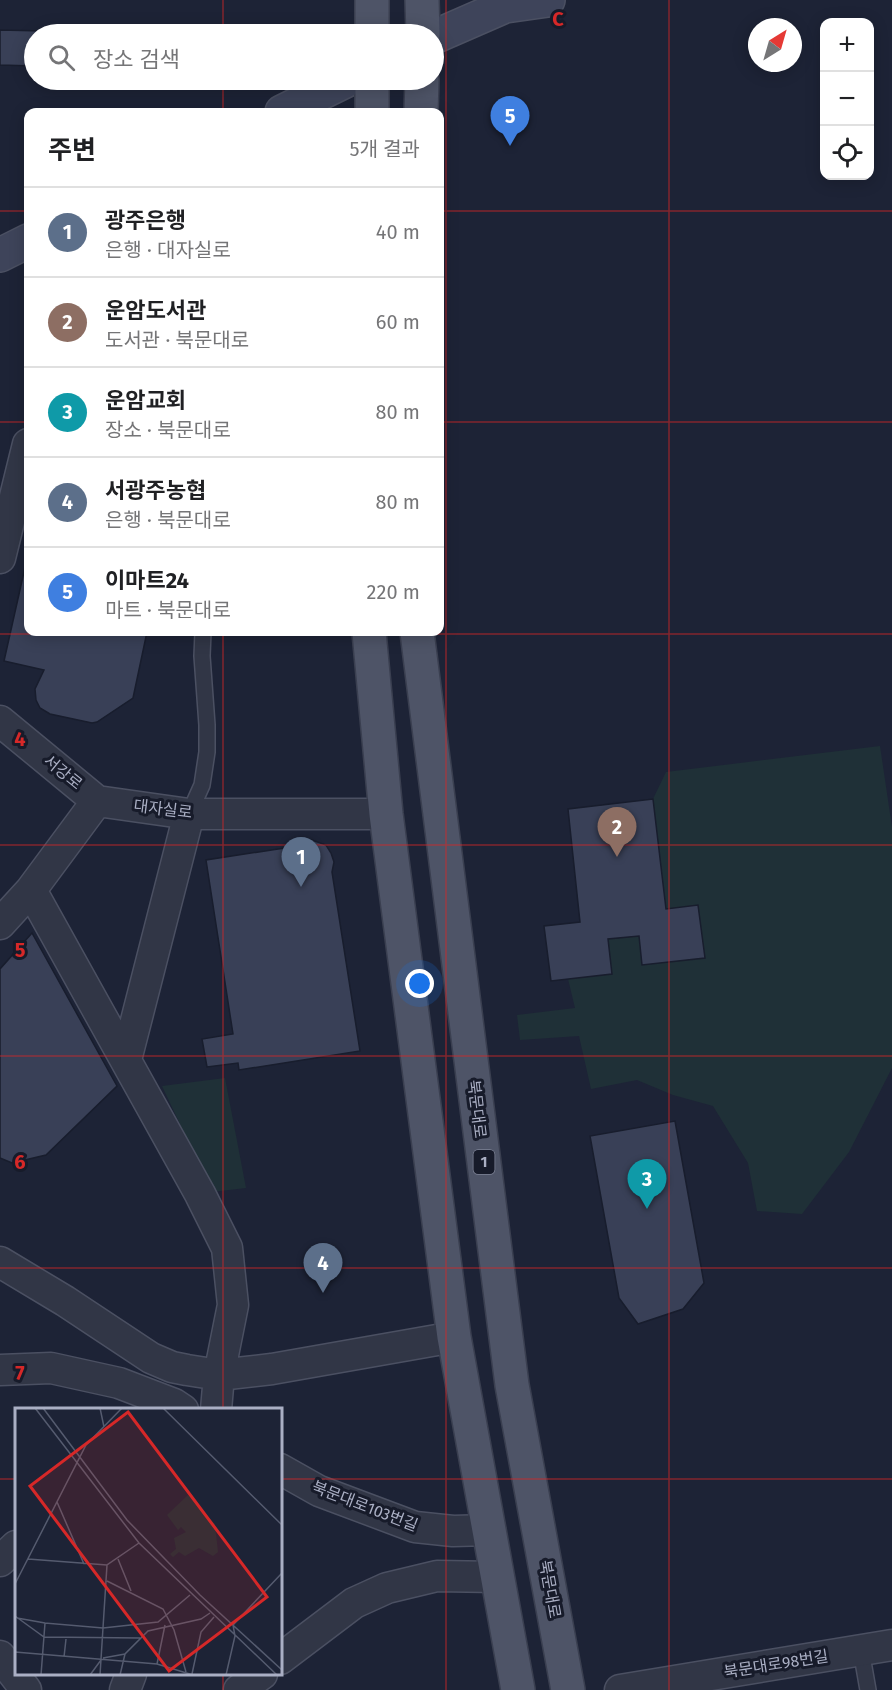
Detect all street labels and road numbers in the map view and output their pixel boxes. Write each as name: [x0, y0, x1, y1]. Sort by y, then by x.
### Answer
street label: 서강로: [40, 751, 86, 793]
street label: 대자실로: [133, 796, 194, 822]
street label: 북문대로: [464, 1079, 490, 1140]
road number: 1: [474, 1150, 494, 1174]
street label: 북문대로103번길: [309, 1477, 421, 1535]
street label: 북문대로: [536, 1558, 565, 1620]
street label: 북문대로98번길: [722, 1646, 830, 1682]

